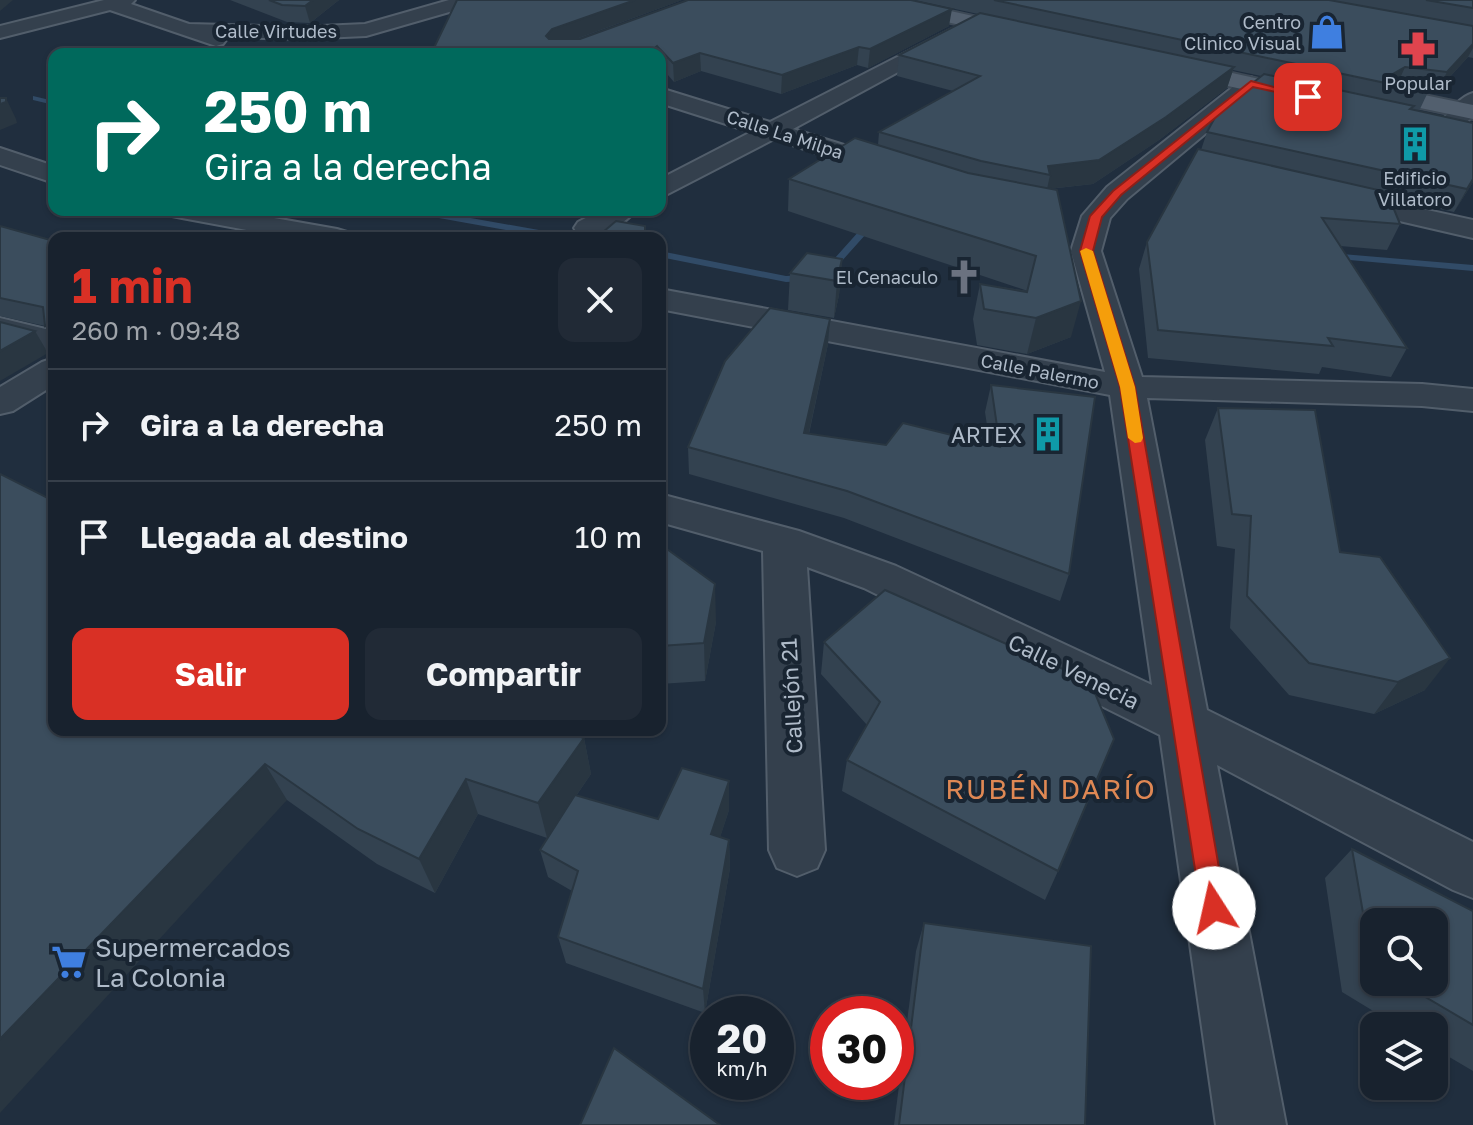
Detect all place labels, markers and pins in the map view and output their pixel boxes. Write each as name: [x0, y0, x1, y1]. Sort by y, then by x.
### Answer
place label: Centro Clinico Visual: [1184, 11, 1301, 54]
shop icon: Centro Clinico Visual: [1308, 13, 1346, 51]
pharmacy icon: Popular: [1399, 30, 1437, 68]
pin: [1274, 63, 1342, 131]
place label: Popular: [1384, 72, 1452, 94]
building icon: Edificio Villatoro: [1396, 125, 1434, 163]
place label: Edificio Villatoro: [1378, 167, 1452, 210]
church icon: El Cenaculo: [945, 258, 983, 296]
place label: El Cenaculo: [836, 266, 938, 288]
building icon: ARTEX: [1029, 415, 1067, 453]
place label: ARTEX: [951, 421, 1022, 448]
place label: Supermercados La Colonia: [95, 932, 291, 993]
supermarket icon: Supermercados La Colonia: [50, 943, 88, 981]

